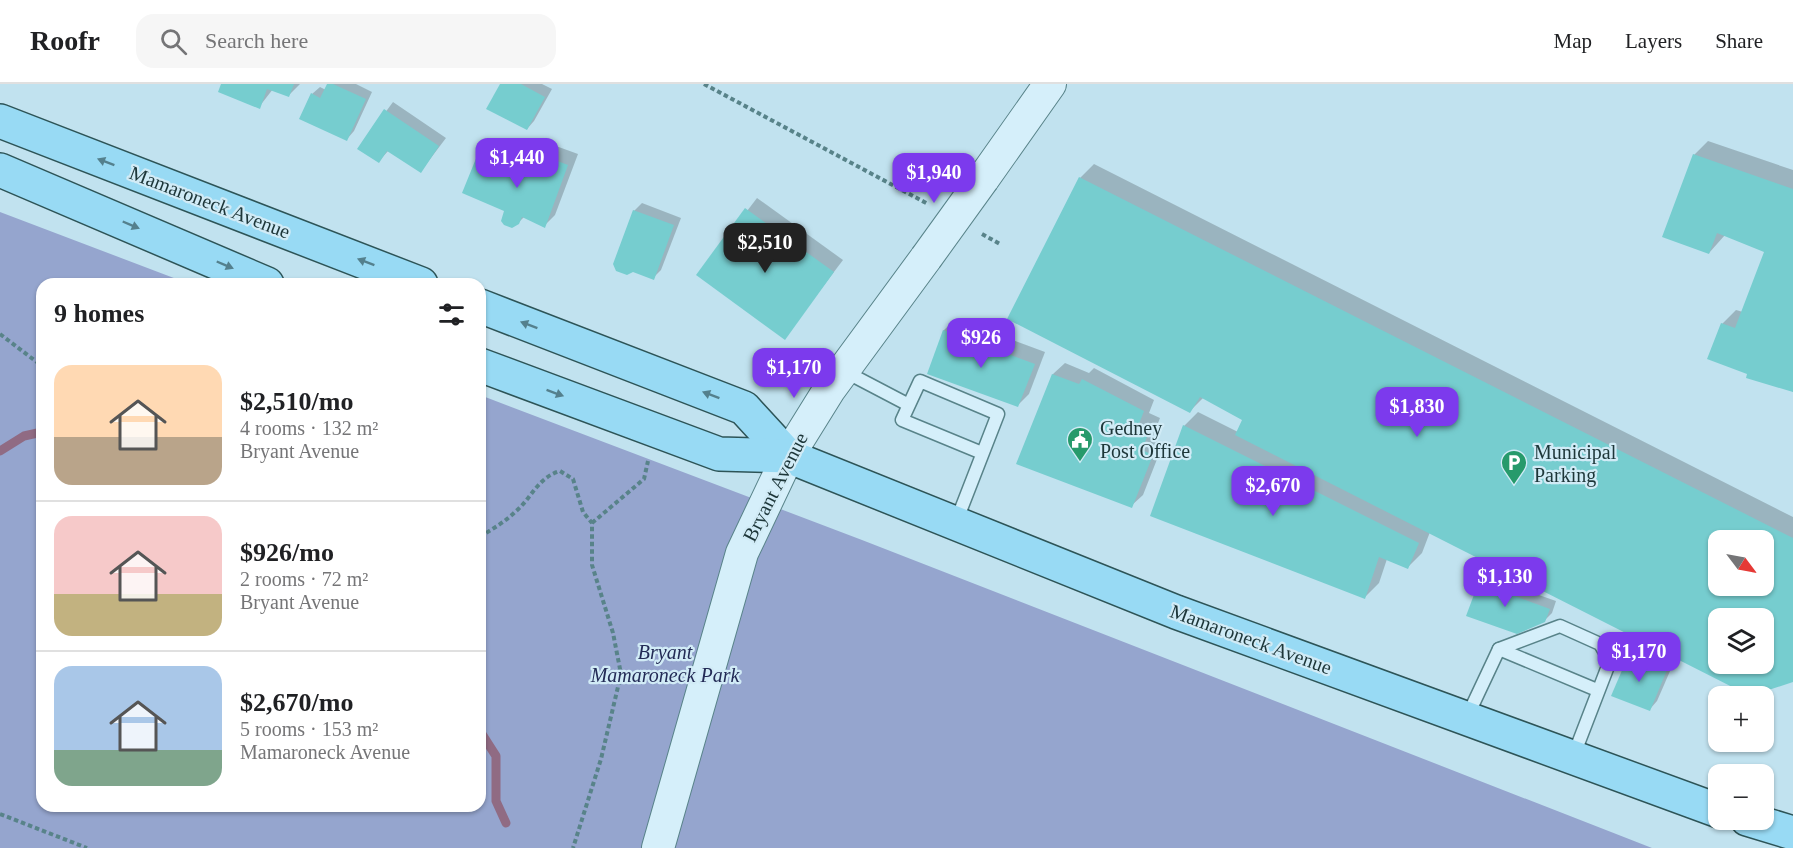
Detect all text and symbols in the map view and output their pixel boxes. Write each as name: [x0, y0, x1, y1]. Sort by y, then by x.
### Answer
search box: [136, 14, 556, 68]
text: Roofr: [30, 25, 100, 56]
icon: search: [157, 25, 190, 58]
text: Search here: [205, 28, 308, 53]
text: Map: [1554, 29, 1592, 53]
text: Layers: [1625, 29, 1682, 53]
text: Share: [1715, 29, 1763, 53]
pin: $1,440: [468, 138, 566, 189]
text: $1,440: [490, 146, 545, 168]
pin: $1,940: [885, 153, 983, 204]
one-way arrow: [97, 157, 115, 166]
street label: Mamaroneck Avenue: [127, 161, 293, 243]
text: $1,940: [907, 161, 962, 183]
one-way arrow: [123, 220, 141, 230]
pin: $2,510: [716, 223, 814, 274]
text: $2,510: [738, 231, 793, 253]
one-way arrow: [357, 257, 375, 267]
one-way arrow: [217, 261, 234, 270]
icon: filters: [435, 298, 468, 331]
text: 9 homes: [54, 299, 144, 328]
pin: $926: [945, 318, 1017, 369]
one-way arrow: [519, 320, 537, 330]
text: $926: [961, 326, 1001, 348]
pin: $1,170: [745, 348, 843, 399]
text: $1,170: [767, 356, 822, 378]
text: $2,510/mo: [240, 387, 353, 416]
pin: $1,830: [1368, 387, 1466, 438]
one-way arrow: [546, 388, 564, 398]
icon: home: [102, 389, 174, 461]
one-way arrow: [701, 390, 719, 400]
text: $1,830: [1390, 395, 1445, 417]
text: 4 rooms · 132 m²: [240, 417, 378, 439]
place label: Gedney Post Office: [1100, 417, 1190, 462]
public building icon: Gedney Post Office: [1065, 425, 1095, 463]
street label: Bryant Avenue: [738, 429, 813, 545]
text: Bryant Avenue: [240, 440, 359, 462]
place label: Municipal Parking: [1534, 441, 1617, 487]
parking icon: Municipal Parking: [1499, 448, 1529, 486]
pin: $2,670: [1224, 466, 1322, 517]
text: $2,670: [1246, 474, 1301, 496]
north arrow: [1708, 530, 1774, 596]
map controls: [1708, 530, 1774, 830]
text: $926/mo: [240, 538, 334, 567]
icon: home: [102, 540, 174, 612]
pin: $1,130: [1456, 557, 1554, 608]
text: $1,130: [1478, 565, 1533, 587]
text: 2 rooms · 72 m²: [240, 568, 368, 590]
text: Bryant Avenue: [240, 591, 359, 613]
street label: Mamaroneck Avenue: [1167, 600, 1335, 678]
button: layers: [1708, 608, 1774, 674]
pin: $1,170: [1590, 632, 1688, 683]
text: $1,170: [1612, 640, 1667, 662]
park label: Bryant Mamaroneck Park: [590, 641, 740, 686]
button: +: [1708, 686, 1774, 752]
text: $2,670/mo: [240, 688, 353, 717]
icon: home: [102, 690, 174, 762]
text: 5 rooms · 153 m²: [240, 718, 378, 740]
text: Mamaroneck Avenue: [240, 741, 410, 763]
button: −: [1708, 764, 1774, 830]

